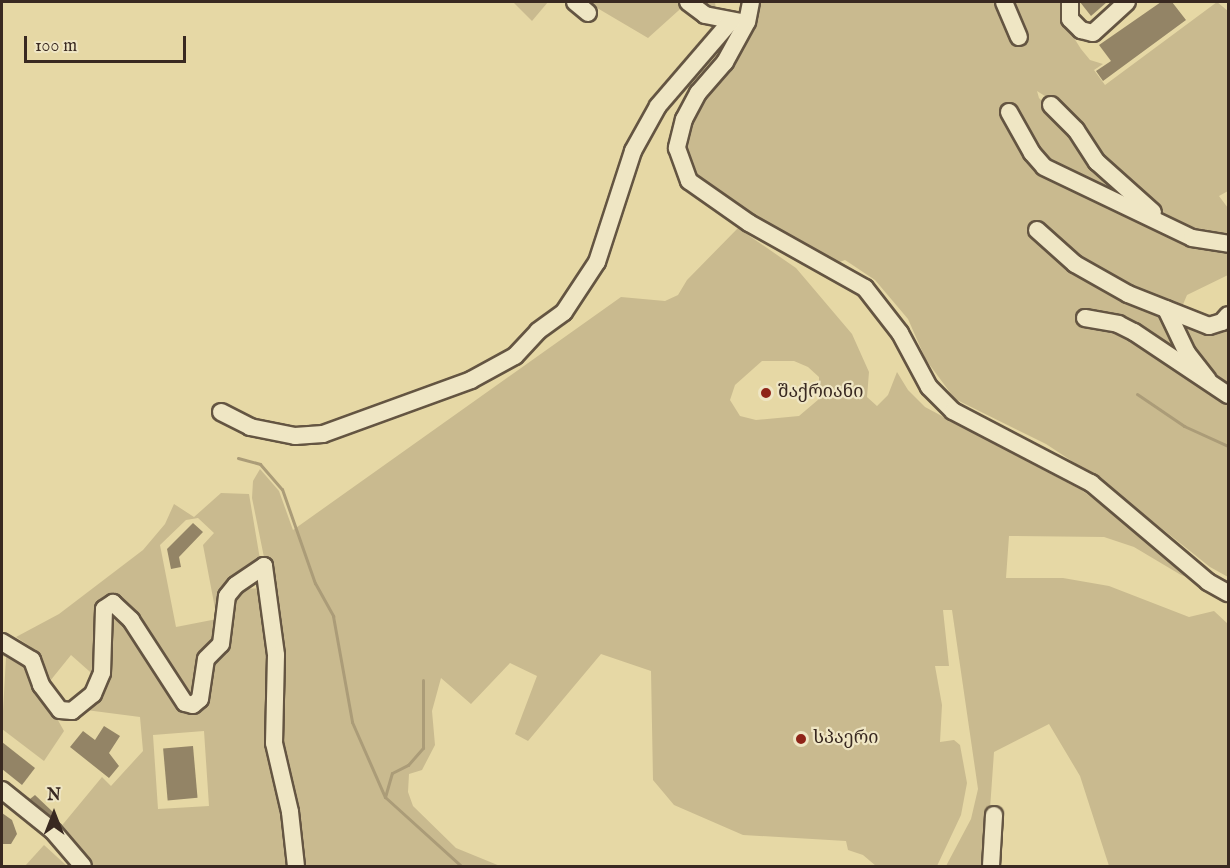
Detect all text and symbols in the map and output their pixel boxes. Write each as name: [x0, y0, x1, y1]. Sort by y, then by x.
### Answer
scale bar: [27, 24, 189, 62]
text: 100 m: [35, 35, 77, 58]
place label: შაქრიანი: [778, 382, 863, 404]
marker: შაქრიანი: [759, 386, 773, 400]
place label: სპაერი: [813, 728, 878, 750]
marker: სპაერი: [794, 732, 808, 746]
north arrow: [24, 784, 84, 844]
text: N: [47, 786, 61, 806]

